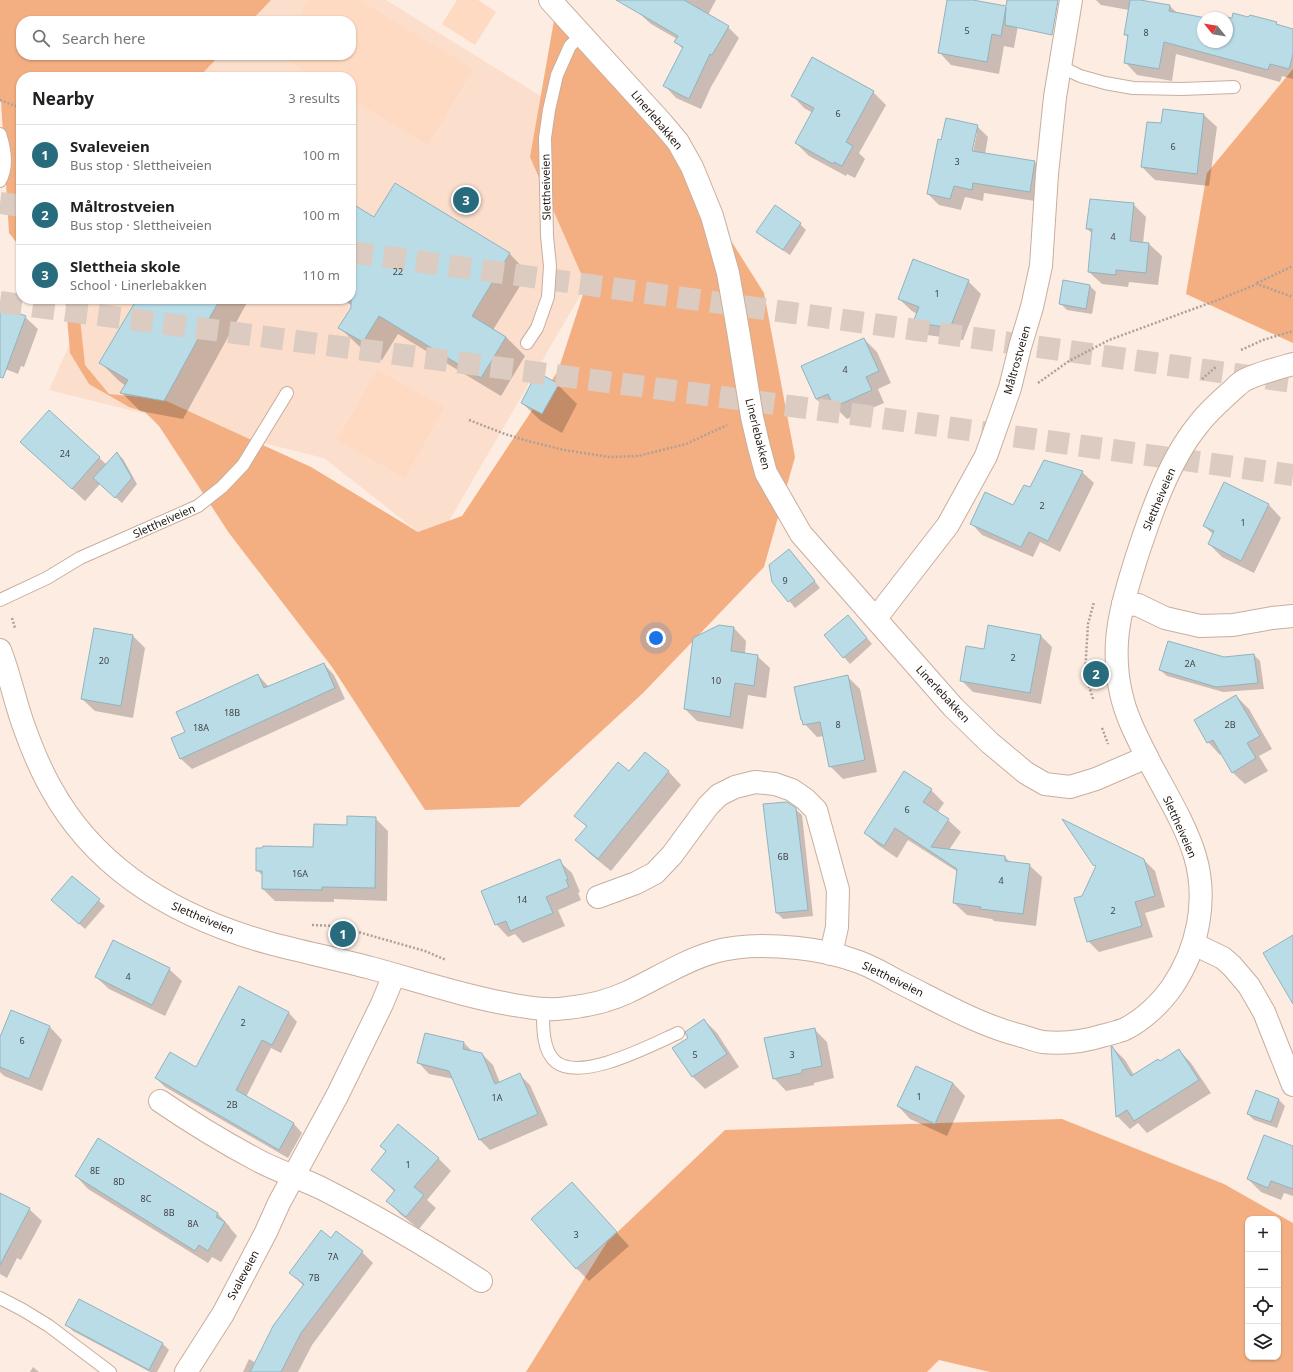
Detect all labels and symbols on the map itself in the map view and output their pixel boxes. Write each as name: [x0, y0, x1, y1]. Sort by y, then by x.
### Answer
north arrow: [1197, 12, 1233, 48]
house number: 5: [964, 24, 970, 37]
house number: 8: [1143, 26, 1149, 39]
street label: Linerlebakken: [628, 87, 687, 152]
house number: 6: [835, 107, 841, 120]
house number: 6: [1170, 140, 1176, 153]
street label: Slettheiveien: [537, 154, 554, 220]
house number: 3: [954, 155, 960, 168]
pin: 3: [453, 185, 479, 215]
house number: 4: [1110, 230, 1116, 243]
house number: 22: [393, 265, 403, 278]
house number: 1: [934, 287, 940, 300]
street label: Måltrostveien: [1000, 324, 1033, 396]
house number: 4: [842, 363, 848, 376]
street label: Linerlebakken: [742, 397, 775, 471]
house number: 24: [60, 447, 70, 460]
street label: Slettheiveien: [1139, 465, 1178, 532]
house number: 2: [1039, 499, 1045, 512]
street label: Slettheiveien: [130, 500, 197, 541]
house number: 1: [1240, 516, 1246, 529]
house number: 9: [782, 574, 788, 587]
your location: [646, 628, 666, 648]
house number: 2: [1010, 651, 1016, 664]
house number: 20: [99, 654, 109, 667]
house number: 2A: [1185, 657, 1196, 670]
pin: 2: [1083, 659, 1109, 689]
street label: Linerlebakken: [913, 662, 974, 725]
house number: 10: [711, 674, 721, 687]
house number: 18B: [224, 706, 240, 719]
house number: 8: [835, 718, 841, 731]
house number: 2B: [1225, 718, 1236, 731]
house number: 18A: [193, 721, 209, 734]
street label: Slettheiveien: [1160, 793, 1201, 860]
house number: 6: [904, 803, 910, 816]
house number: 6B: [778, 850, 789, 863]
house number: 16A: [292, 867, 308, 880]
house number: 4: [998, 874, 1004, 887]
house number: 14: [517, 893, 527, 906]
street label: Slettheiveien: [170, 898, 237, 937]
house number: 2: [1110, 904, 1116, 917]
pin: 1: [330, 919, 356, 949]
street label: Slettheiveien: [860, 957, 926, 1000]
house number: 4: [125, 970, 131, 983]
house number: 2: [240, 1016, 246, 1029]
house number: 6: [19, 1034, 25, 1047]
house number: 5: [692, 1048, 698, 1061]
house number: 3: [789, 1048, 795, 1061]
house number: 1: [916, 1090, 922, 1103]
house number: 1A: [492, 1091, 503, 1104]
house number: 2B: [227, 1098, 238, 1111]
house number: 1: [405, 1158, 411, 1171]
house number: 8E: [90, 1164, 100, 1177]
house number: 8D: [113, 1175, 125, 1188]
house number: 8C: [141, 1192, 152, 1205]
house number: 8B: [164, 1206, 175, 1219]
house number: 8A: [188, 1217, 199, 1230]
house number: 3: [573, 1228, 579, 1241]
street label: Svaleveien: [223, 1247, 262, 1302]
house number: 7A: [328, 1250, 339, 1263]
house number: 7B: [309, 1271, 320, 1284]

